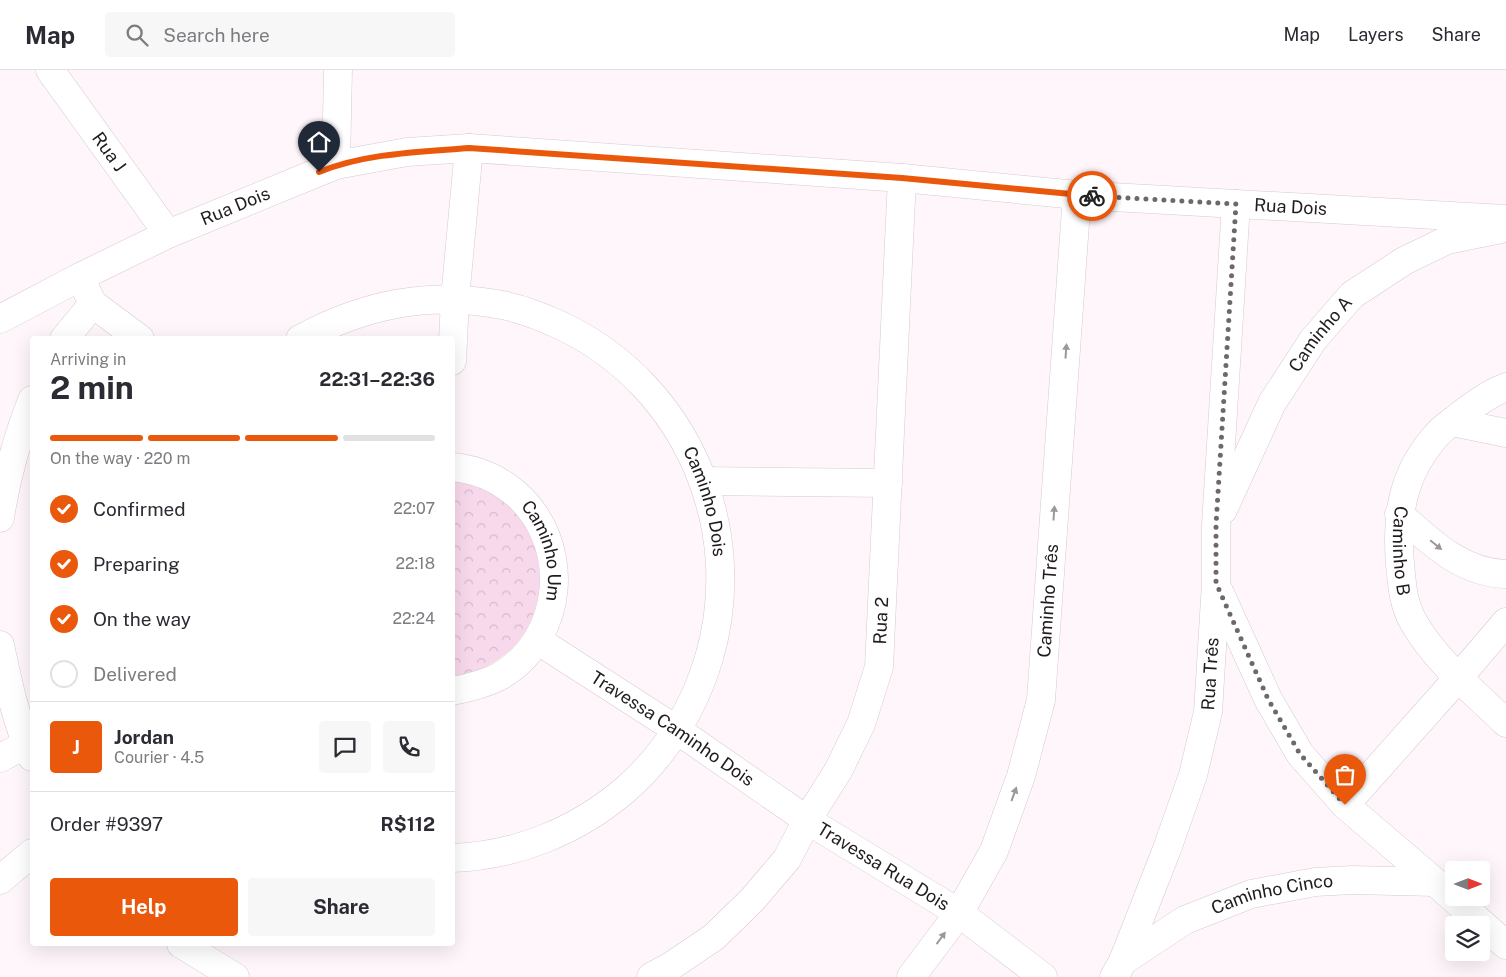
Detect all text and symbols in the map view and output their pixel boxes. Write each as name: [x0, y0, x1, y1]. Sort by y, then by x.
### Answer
search box: [105, 12, 455, 57]
text: Map: [25, 21, 75, 49]
icon: search: [123, 21, 151, 49]
text: Search here: [163, 24, 270, 46]
text: Map: [1284, 24, 1320, 45]
text: Layers: [1348, 24, 1404, 45]
text: Share: [1432, 24, 1481, 45]
pin: [298, 121, 340, 172]
street label: Rua J: [88, 128, 131, 176]
icon: home: [305, 128, 333, 156]
courier: [1067, 171, 1117, 221]
street label: Rua Dois: [197, 182, 273, 230]
icon: bike: [1078, 182, 1106, 210]
street label: Rua Dois: [1254, 194, 1328, 219]
street label: Caminho A: [1284, 292, 1356, 376]
one-way arrow: [1062, 343, 1070, 359]
text: Arriving in: [50, 350, 126, 369]
text: 22:31–22:36: [319, 368, 435, 390]
text: 2 min: [50, 369, 134, 406]
street label: Caminho Dois: [679, 443, 730, 557]
text: On the way · 220 m: [50, 449, 190, 468]
icon: check: [50, 495, 78, 523]
street label: Caminho Um: [517, 496, 565, 603]
text: Confirmed: [93, 498, 186, 520]
text: 22:07: [393, 499, 435, 518]
one-way arrow: [1051, 505, 1059, 521]
street label: Caminho B: [1389, 505, 1415, 597]
one-way arrow: [1429, 540, 1442, 551]
street label: Caminho Três: [1033, 543, 1062, 658]
icon: check: [50, 550, 78, 578]
text: Preparing: [93, 553, 180, 575]
text: 22:18: [395, 554, 435, 573]
street label: Rua 2: [869, 596, 892, 645]
icon: check: [50, 605, 78, 633]
text: On the way: [93, 608, 191, 630]
text: 22:24: [392, 609, 435, 628]
street label: Rua Três: [1197, 637, 1223, 711]
text: Delivered: [93, 663, 177, 685]
street label: Travessa Caminho Dois: [587, 666, 759, 790]
button: chat: [319, 721, 371, 773]
button: phone: [383, 721, 435, 773]
text: Jordan: [114, 726, 174, 748]
text: J: [72, 736, 80, 758]
text: Courier · 4.5: [114, 748, 204, 767]
pin: [1324, 754, 1366, 805]
icon: bag: [1331, 761, 1359, 789]
one-way arrow: [1010, 786, 1018, 801]
text: Order #9397: [50, 813, 163, 835]
text: R$112: [381, 813, 435, 835]
street label: Travessa Rua Dois: [814, 818, 954, 915]
north arrow: [1445, 861, 1490, 906]
map controls: [1445, 861, 1490, 961]
street label: Caminho Cinco: [1208, 870, 1334, 919]
button: Help: [50, 878, 238, 936]
button: Share: [248, 878, 435, 936]
button: layers: [1445, 916, 1490, 961]
one-way arrow: [936, 931, 946, 945]

